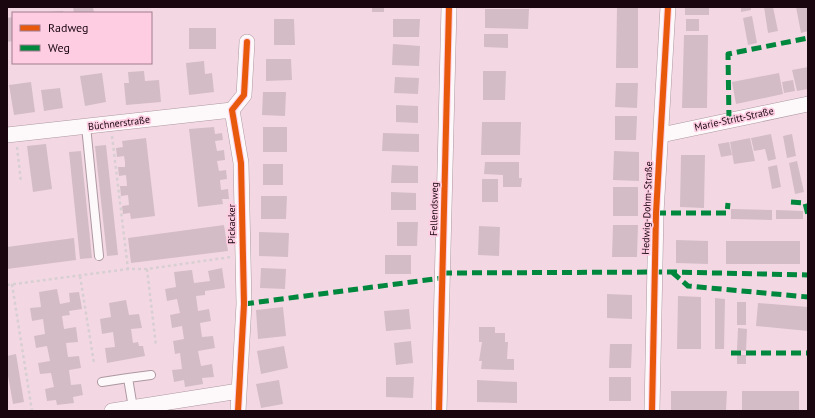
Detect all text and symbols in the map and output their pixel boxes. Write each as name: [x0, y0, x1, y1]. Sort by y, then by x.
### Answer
legend: [12, 12, 152, 64]
text: Radweg: [48, 20, 89, 35]
text: Weg: [48, 40, 70, 55]
street label: Marie-Stritt-Straße: [693, 104, 775, 134]
street label: Büchnerstraße: [87, 113, 151, 133]
street label: Hedwig-Dohm-Straße: [639, 161, 655, 255]
street label: Fellendsweg: [427, 182, 441, 236]
street label: Pickacker: [225, 203, 238, 244]

